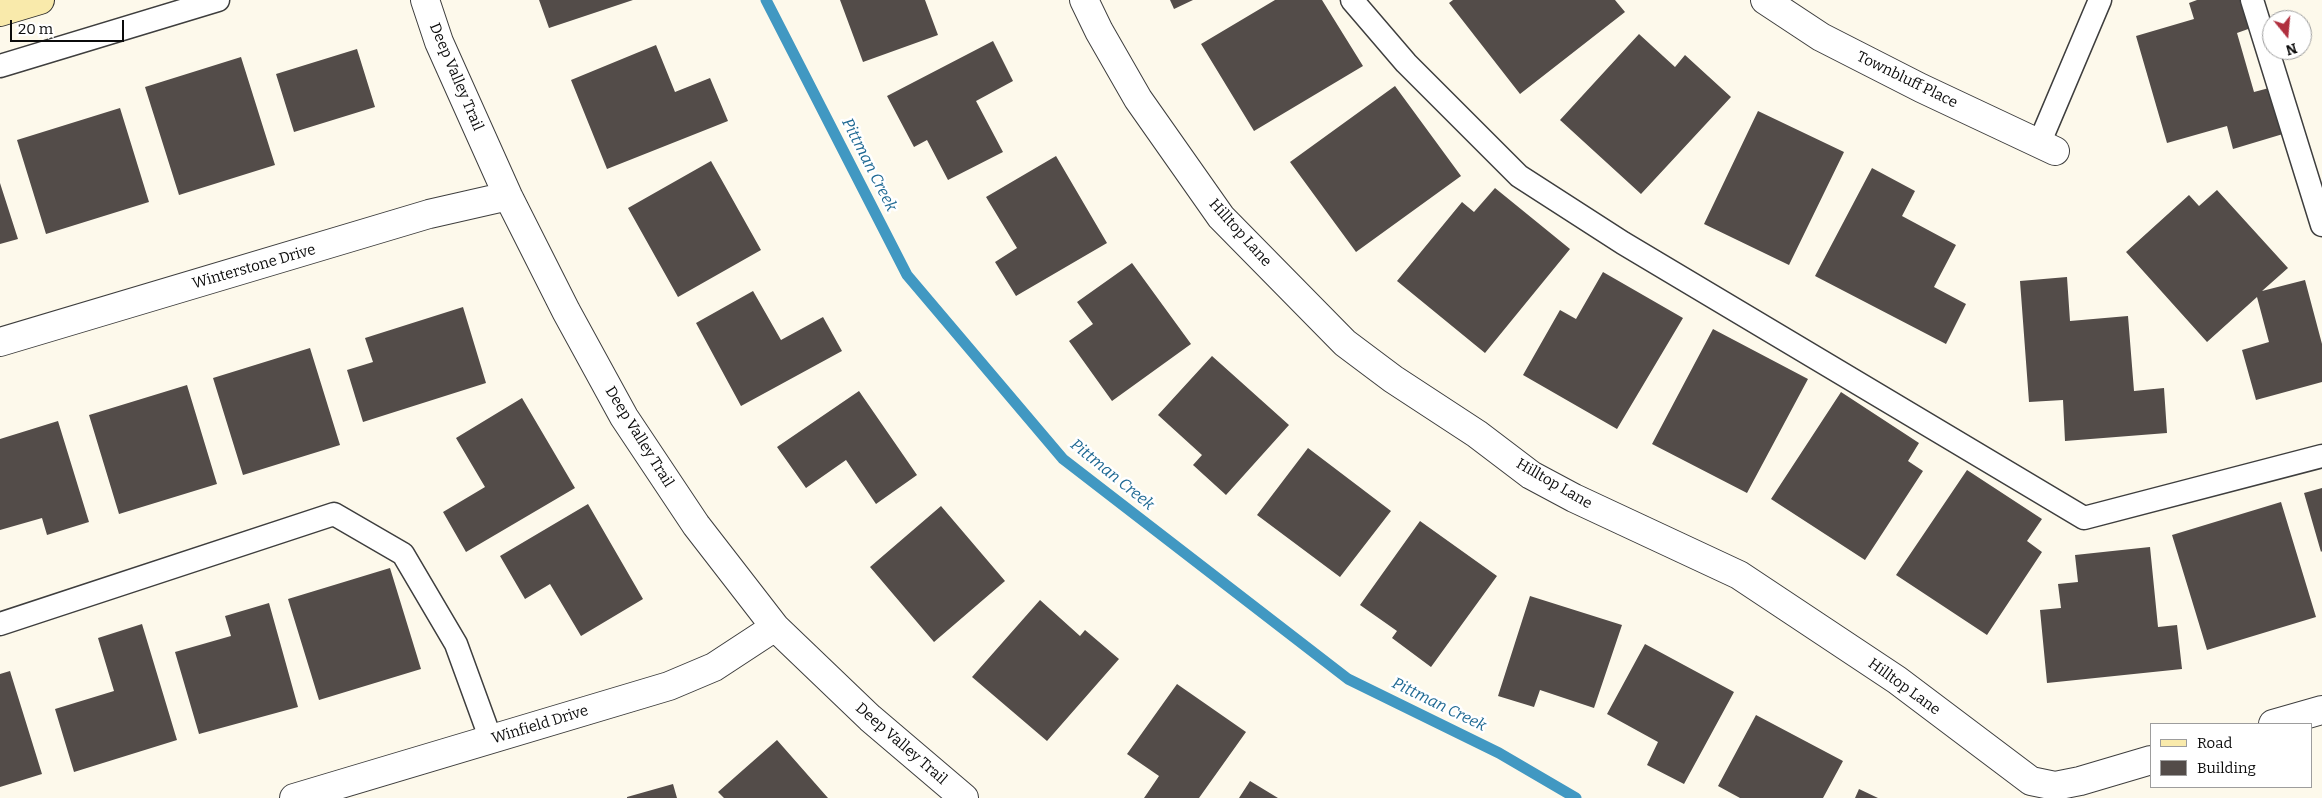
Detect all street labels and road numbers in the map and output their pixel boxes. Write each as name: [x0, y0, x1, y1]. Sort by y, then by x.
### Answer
street label: Deep Valley Trail: [425, 20, 487, 134]
street label: Townbluff Place: [1854, 48, 1960, 112]
street label: Hilltop Lane: [1205, 195, 1275, 271]
street label: Winterstone Drive: [190, 241, 318, 293]
street label: Deep Valley Trail: [601, 383, 677, 491]
street label: Hilltop Lane: [1513, 455, 1595, 513]
street label: Hilltop Lane: [1864, 655, 1944, 719]
street label: Deep Valley Trail: [852, 699, 950, 789]
street label: Winfield Drive: [490, 702, 590, 748]

